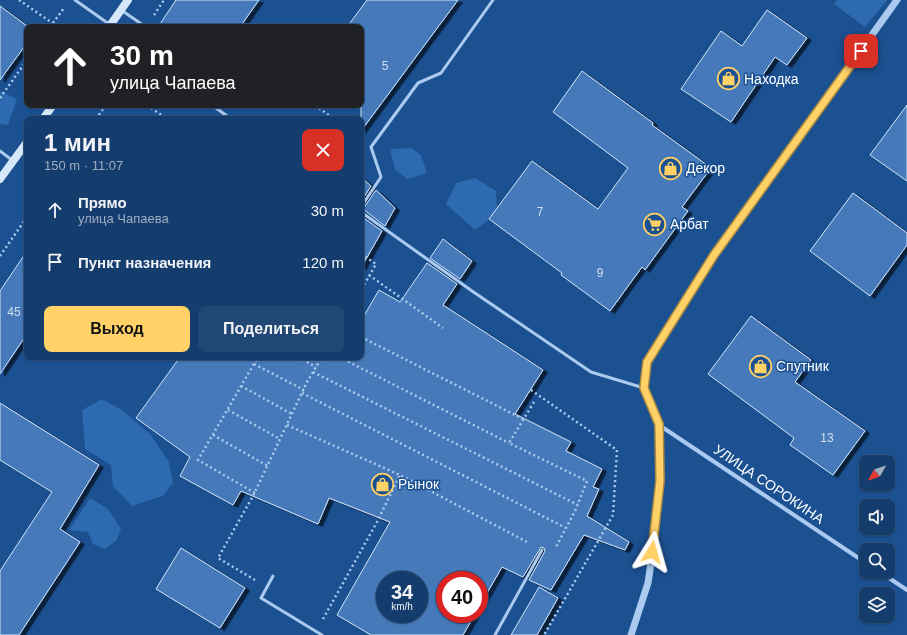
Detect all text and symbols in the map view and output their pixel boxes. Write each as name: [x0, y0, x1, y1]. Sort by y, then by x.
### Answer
pin: [844, 34, 878, 68]
icon: ahead: [44, 40, 96, 92]
text: 30 m: [110, 40, 174, 71]
icon: arrive: [850, 40, 872, 62]
house number: 5: [382, 59, 389, 73]
shop icon: Находка: [715, 66, 741, 92]
place label: Находка: [744, 71, 799, 87]
text: улица Чапаева: [110, 73, 236, 93]
text: 1 мин: [44, 129, 111, 156]
button: close: [302, 129, 344, 171]
shop icon: Декор: [658, 155, 684, 181]
text: 150 m · 11:07: [44, 158, 123, 173]
place label: Декор: [686, 160, 725, 176]
text: Прямо: [78, 194, 127, 211]
icon: ahead: [44, 199, 66, 221]
text: 30 m: [311, 202, 344, 219]
house number: 7: [537, 205, 544, 219]
text: улица Чапаева: [78, 211, 169, 226]
supermarket icon: Арбат: [642, 211, 668, 237]
place label: Арбат: [670, 216, 709, 232]
icon: arrive: [44, 251, 66, 273]
text: Пункт назначения: [78, 254, 211, 271]
text: 120 m: [302, 254, 344, 271]
house number: 9: [597, 266, 604, 280]
house number: 45: [7, 305, 21, 319]
button: Выход: [44, 306, 190, 352]
button: Поделиться: [198, 306, 344, 352]
shop icon: Спутник: [747, 353, 773, 379]
place label: Спутник: [776, 358, 830, 374]
house number: 13: [820, 431, 834, 445]
street label: УЛИЦА СОРОКИНА: [711, 441, 828, 527]
north arrow: [859, 455, 895, 491]
map controls: [859, 455, 895, 623]
shop icon: Рынок: [370, 471, 396, 497]
place label: Рынок: [398, 476, 440, 492]
button: sound: [859, 499, 895, 535]
position arrow: [631, 531, 673, 573]
button: search: [859, 543, 895, 579]
speed limit sign: 40: [436, 571, 488, 623]
text: 34: [391, 581, 413, 603]
button: layers: [859, 587, 895, 623]
text: km/h: [391, 601, 413, 612]

